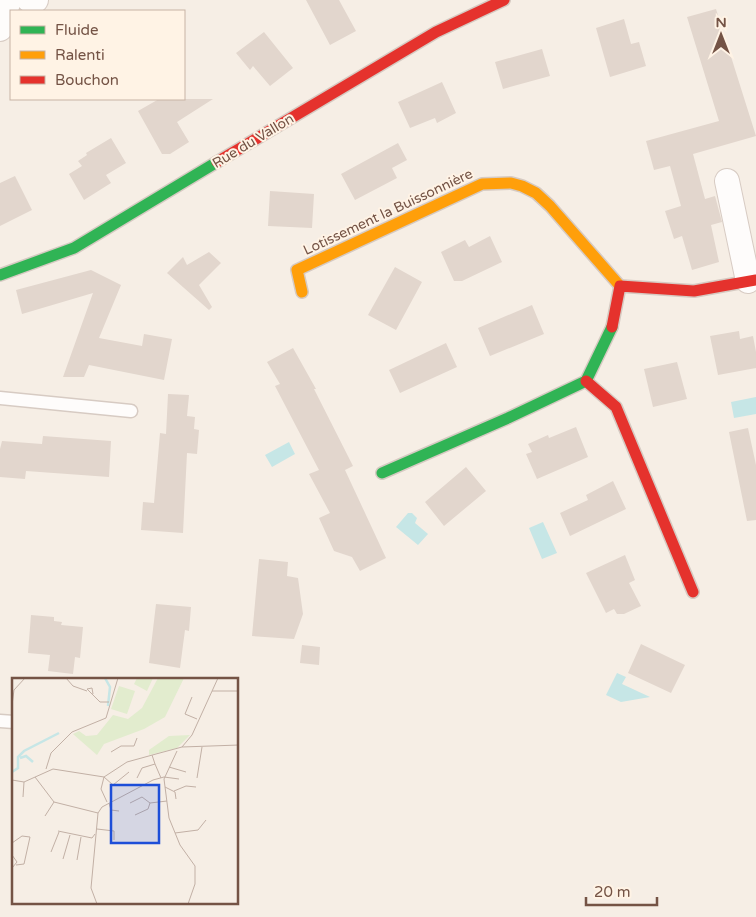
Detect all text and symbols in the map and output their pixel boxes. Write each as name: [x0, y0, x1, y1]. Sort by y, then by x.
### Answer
legend: [10, 10, 185, 100]
north arrow: [696, 10, 746, 60]
text: N: [715, 14, 727, 31]
text: Fluide: [55, 21, 99, 39]
text: Ralenti: [55, 46, 105, 64]
text: Bouchon: [55, 71, 119, 89]
street label: Rue du Vallon: [209, 110, 297, 172]
street label: Lotissement la Buissonnière: [301, 165, 475, 259]
inset map: [12, 678, 239, 904]
scale bar: [586, 874, 657, 906]
text: 20 m: [594, 883, 631, 901]

